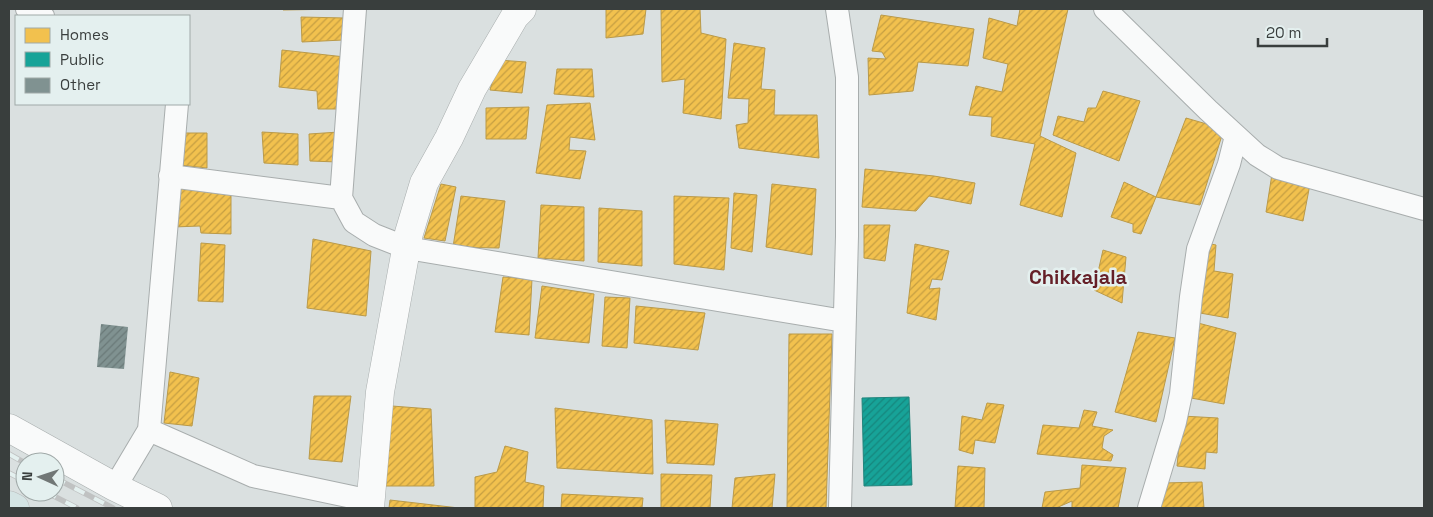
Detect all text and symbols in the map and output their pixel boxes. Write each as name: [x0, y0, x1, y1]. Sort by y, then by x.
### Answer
legend: [15, 15, 190, 105]
scale bar: [1258, 15, 1327, 47]
text: 20 m: [1266, 23, 1301, 42]
text: Homes: [60, 25, 109, 44]
text: Public: [60, 50, 104, 69]
text: Other: [60, 75, 101, 94]
district label: Chikkajala: [1029, 264, 1128, 290]
north arrow: [15, 452, 65, 502]
text: N: [18, 471, 36, 481]

